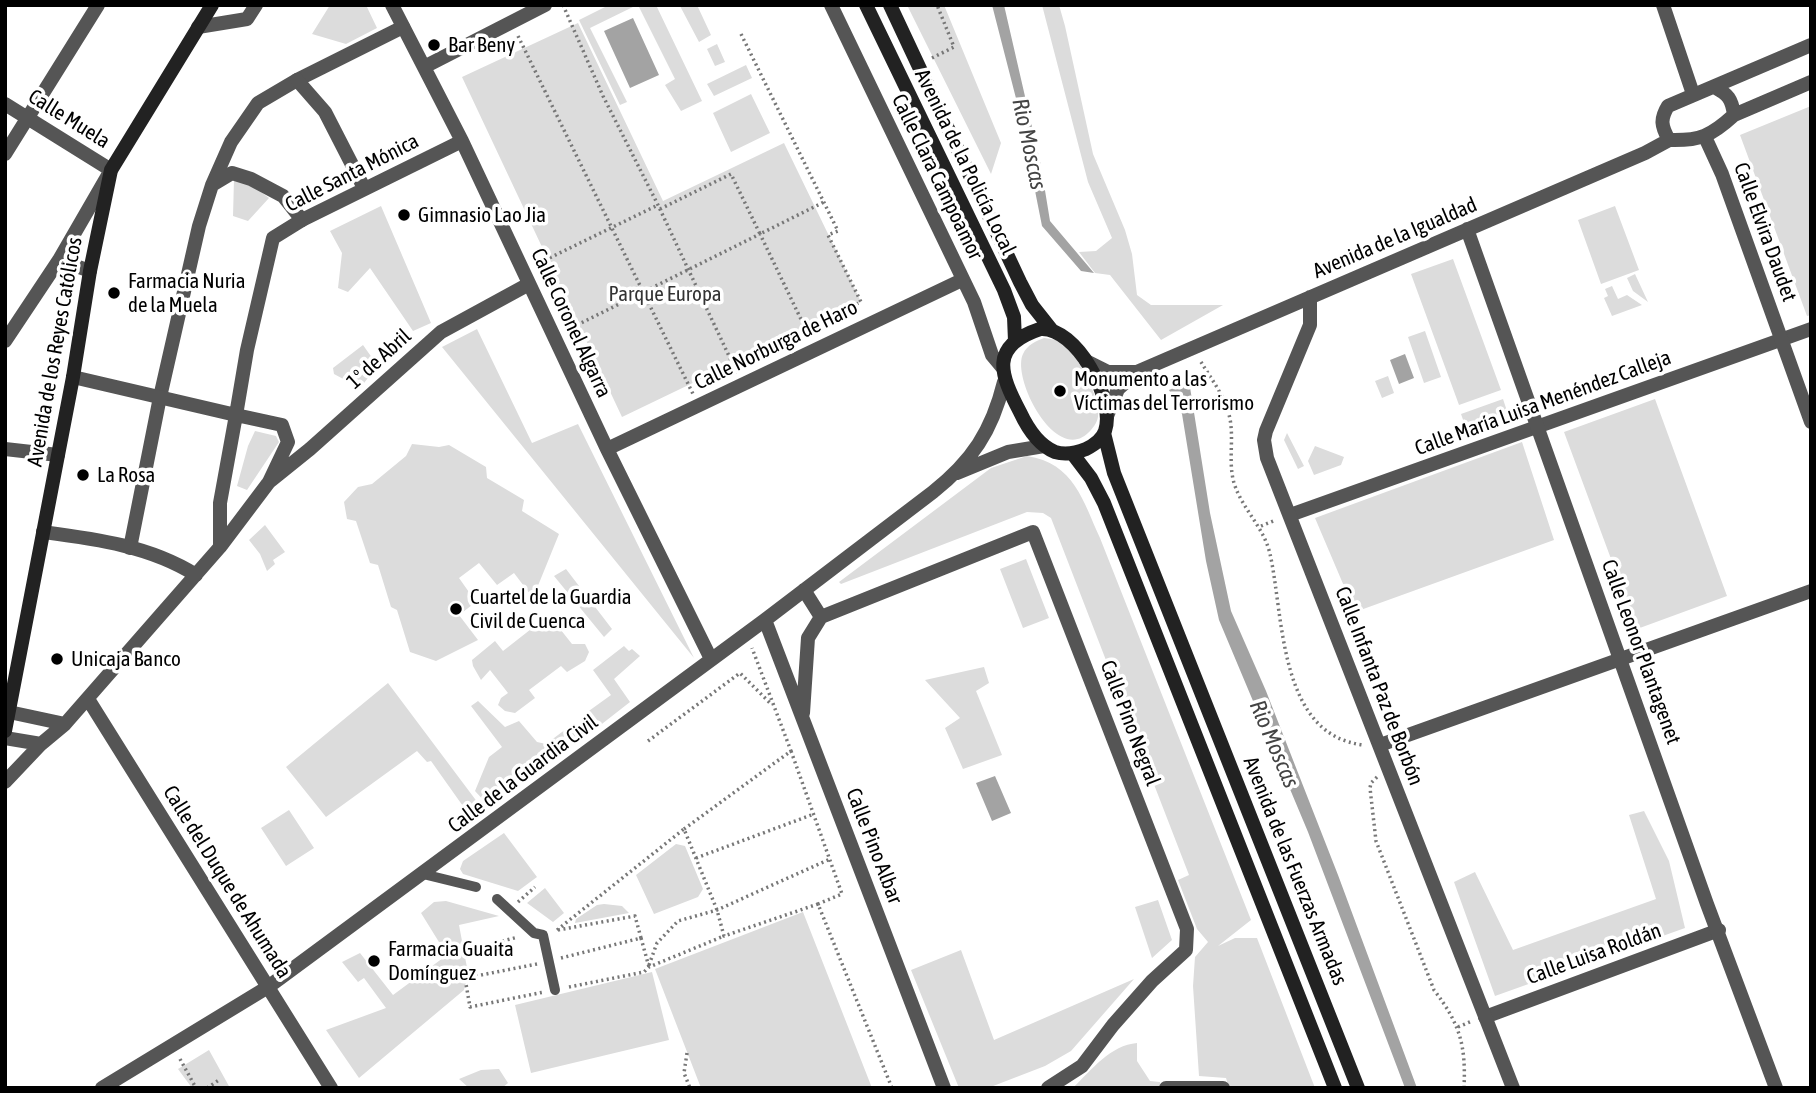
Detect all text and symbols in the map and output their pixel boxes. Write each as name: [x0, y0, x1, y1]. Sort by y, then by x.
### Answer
place label: Bar Beny: [448, 32, 515, 58]
marker: Bar Beny: [426, 37, 442, 53]
street label: Avenida de la Policía Local: [909, 65, 1021, 259]
street label: Calle Muela: [23, 84, 115, 154]
street label: Calle Clara Campoamor: [886, 90, 988, 264]
water label: Rio Moscas: [1006, 96, 1052, 192]
street label: Calle Santa Mónica: [281, 129, 423, 217]
street label: Calle Elvira Daudet: [1728, 159, 1802, 305]
street label: Avenida de la Igualdad: [1309, 192, 1481, 284]
place label: Gimnasio Lao Jia: [418, 202, 546, 228]
marker: Gimnasio Lao Jia: [396, 207, 412, 223]
street label: Avenida de los Reyes Católicos: [22, 235, 88, 469]
street label: Calle Coronel Algarra: [525, 244, 617, 402]
place label: Farmacia Nuria de la Muela: [128, 268, 245, 318]
park label: Parque Europa: [608, 281, 722, 307]
marker: Farmacia Nuria de la Muela: [106, 285, 122, 301]
street label: Calle Norburga de Haro: [690, 295, 862, 395]
street label: 1º de Abril: [342, 324, 416, 394]
street label: Calle María Luisa Menéndez Calleja: [1411, 345, 1675, 461]
place label: Monumento a las Víctimas del Terrorismo: [1074, 366, 1254, 416]
marker: Monumento a las Víctimas del Terrorismo: [1052, 383, 1068, 399]
place label: La Rosa: [97, 462, 155, 488]
marker: La Rosa: [75, 467, 91, 483]
street label: Calle Leonor Plantagenet: [1596, 556, 1686, 748]
street label: Calle Infanta Paz de Borbón: [1329, 583, 1429, 789]
place label: Cuartel de la Guardia Civil de Cuenca: [470, 584, 632, 634]
marker: Cuartel de la Guardia Civil de Cuenca: [448, 601, 464, 617]
place label: Unicaja Banco: [71, 646, 181, 672]
marker: Unicaja Banco: [49, 651, 65, 667]
street label: Calle Pino Negral: [1095, 657, 1165, 789]
water label: Rio Moscas: [1243, 696, 1305, 792]
street label: Calle de la Guardia Civil: [443, 709, 603, 839]
street label: Avenida de las Fuerzas Armadas: [1238, 753, 1352, 989]
street label: Calle del Duque de Ahumada: [157, 781, 297, 983]
street label: Calle Pino Albar: [840, 785, 908, 907]
street label: Calle Luisa Roldán: [1523, 918, 1665, 990]
place label: Farmacia Guaita Domínguez: [388, 936, 514, 986]
marker: Farmacia Guaita Domínguez: [366, 953, 382, 969]

